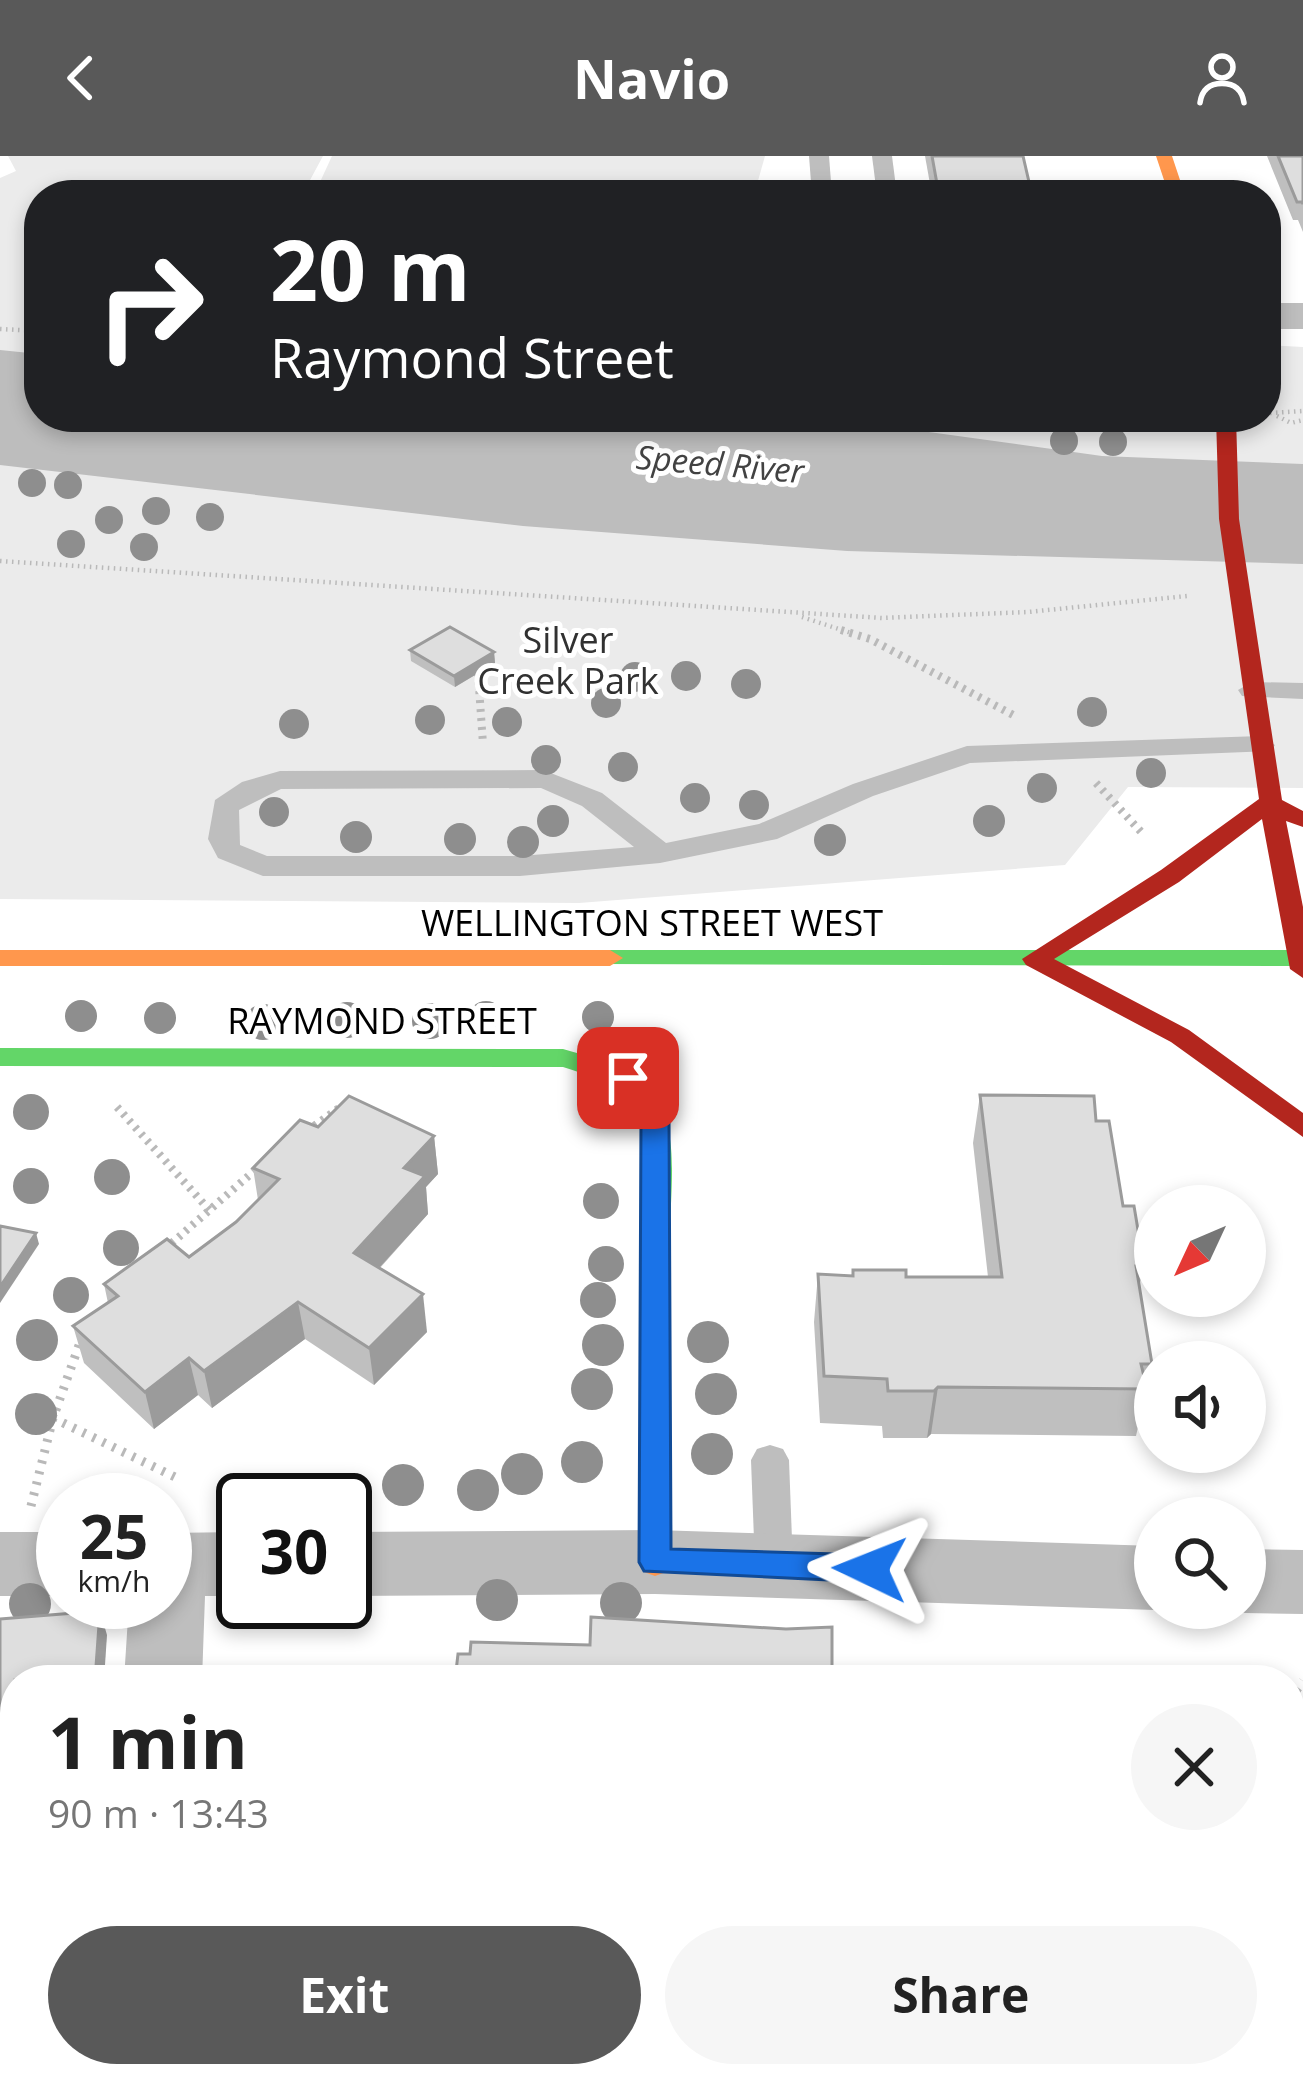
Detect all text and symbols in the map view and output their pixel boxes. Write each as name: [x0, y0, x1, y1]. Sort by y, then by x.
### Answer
text: Navio: [573, 41, 730, 115]
icon: back: [48, 45, 114, 111]
icon: person: [1189, 45, 1255, 111]
text: 20 m: [270, 211, 470, 326]
icon: right: [72, 228, 228, 384]
text: Raymond Street: [270, 320, 674, 394]
water label: Speed River: [634, 434, 808, 493]
park label: Silver Creek Park: [477, 615, 659, 705]
street label: WELLINGTON STREET WEST: [421, 898, 883, 947]
street label: RAYMOND STREET: [227, 996, 537, 1045]
pin: [577, 1027, 679, 1129]
icon: arrive: [595, 1045, 661, 1111]
north arrow: [1134, 1185, 1266, 1317]
map controls: [1134, 1185, 1266, 1629]
button: sound: [1134, 1341, 1266, 1473]
speed limit sign: 30: [216, 1473, 372, 1629]
text: 25: [80, 1495, 148, 1577]
button: search: [1134, 1497, 1266, 1629]
position arrow: [807, 1506, 933, 1632]
text: km/h: [78, 1560, 150, 1601]
text: 1 min: [48, 1692, 248, 1790]
button: close: [1131, 1704, 1257, 1830]
text: 90 m · 13:43: [48, 1786, 269, 1839]
button: Exit: [48, 1926, 641, 2064]
button: Share: [665, 1926, 1257, 2064]

